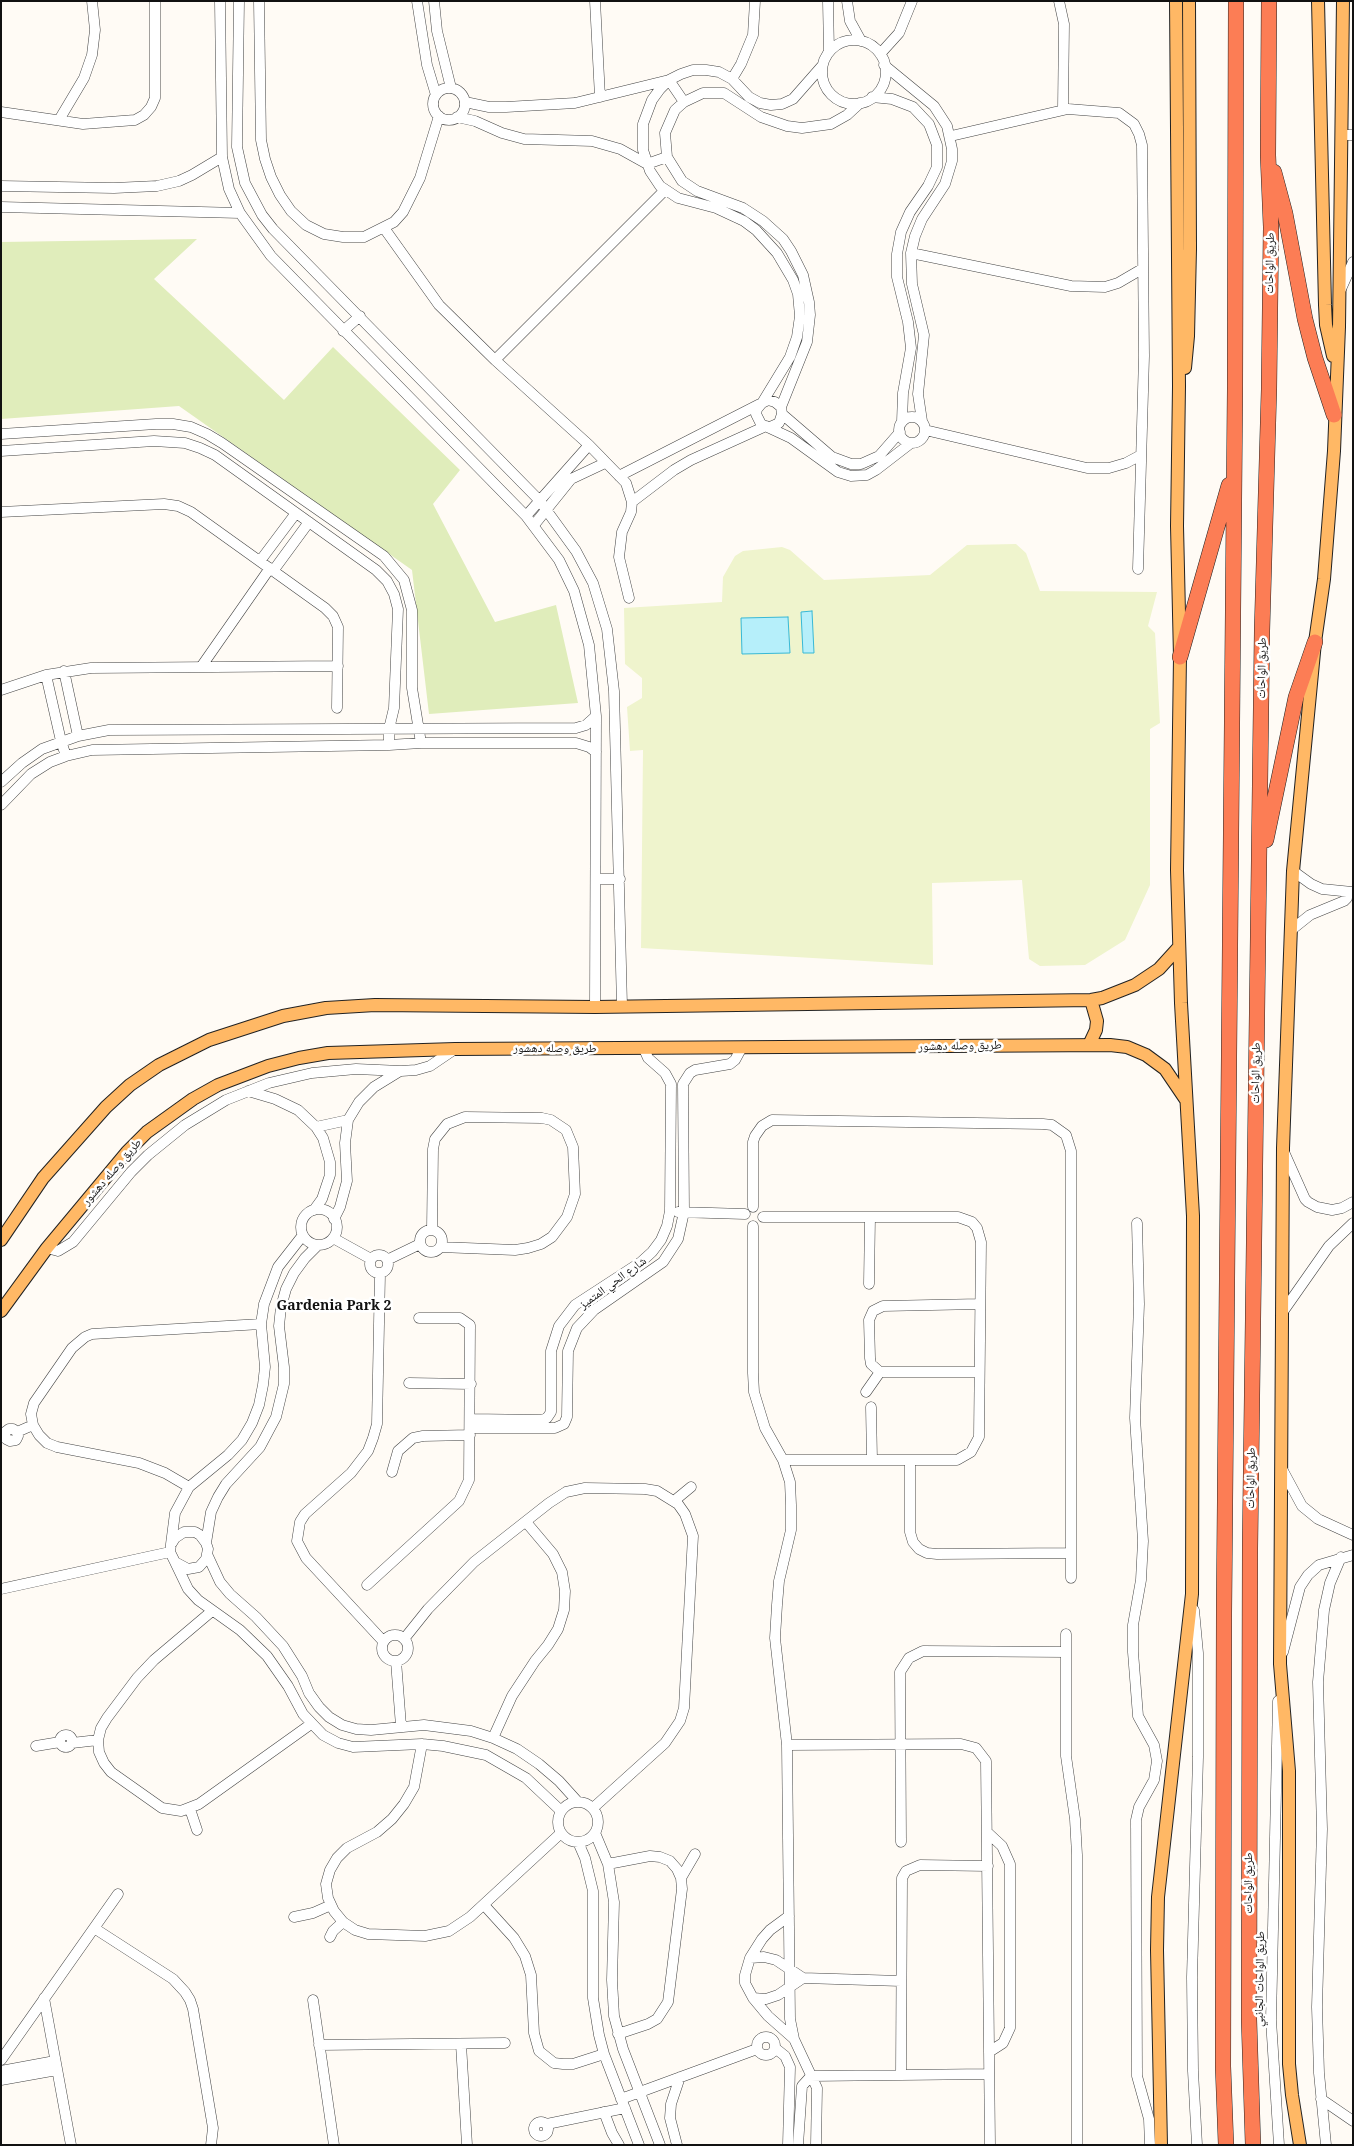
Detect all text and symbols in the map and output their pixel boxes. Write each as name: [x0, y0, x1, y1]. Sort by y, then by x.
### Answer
street label: طريق الواحات: [1262, 232, 1278, 294]
street label: طريق الواحات: [1254, 637, 1270, 699]
street label: طريق وصله دهشور: [918, 1038, 1002, 1054]
street label: طريق وصله دهشور: [513, 1042, 597, 1056]
street label: طريق الواحات: [1248, 1042, 1264, 1104]
street label: طريق وصله دهشور: [79, 1136, 145, 1208]
street label: شارع الحي المتميز: [577, 1254, 649, 1312]
district label: Gardenia Park 2: [276, 1298, 392, 1314]
street label: طريق الواحات: [1243, 1447, 1259, 1509]
street label: طريق الواحات: [1242, 1852, 1256, 1914]
street label: طريق الواحات الجانبي: [1252, 1931, 1268, 2027]

